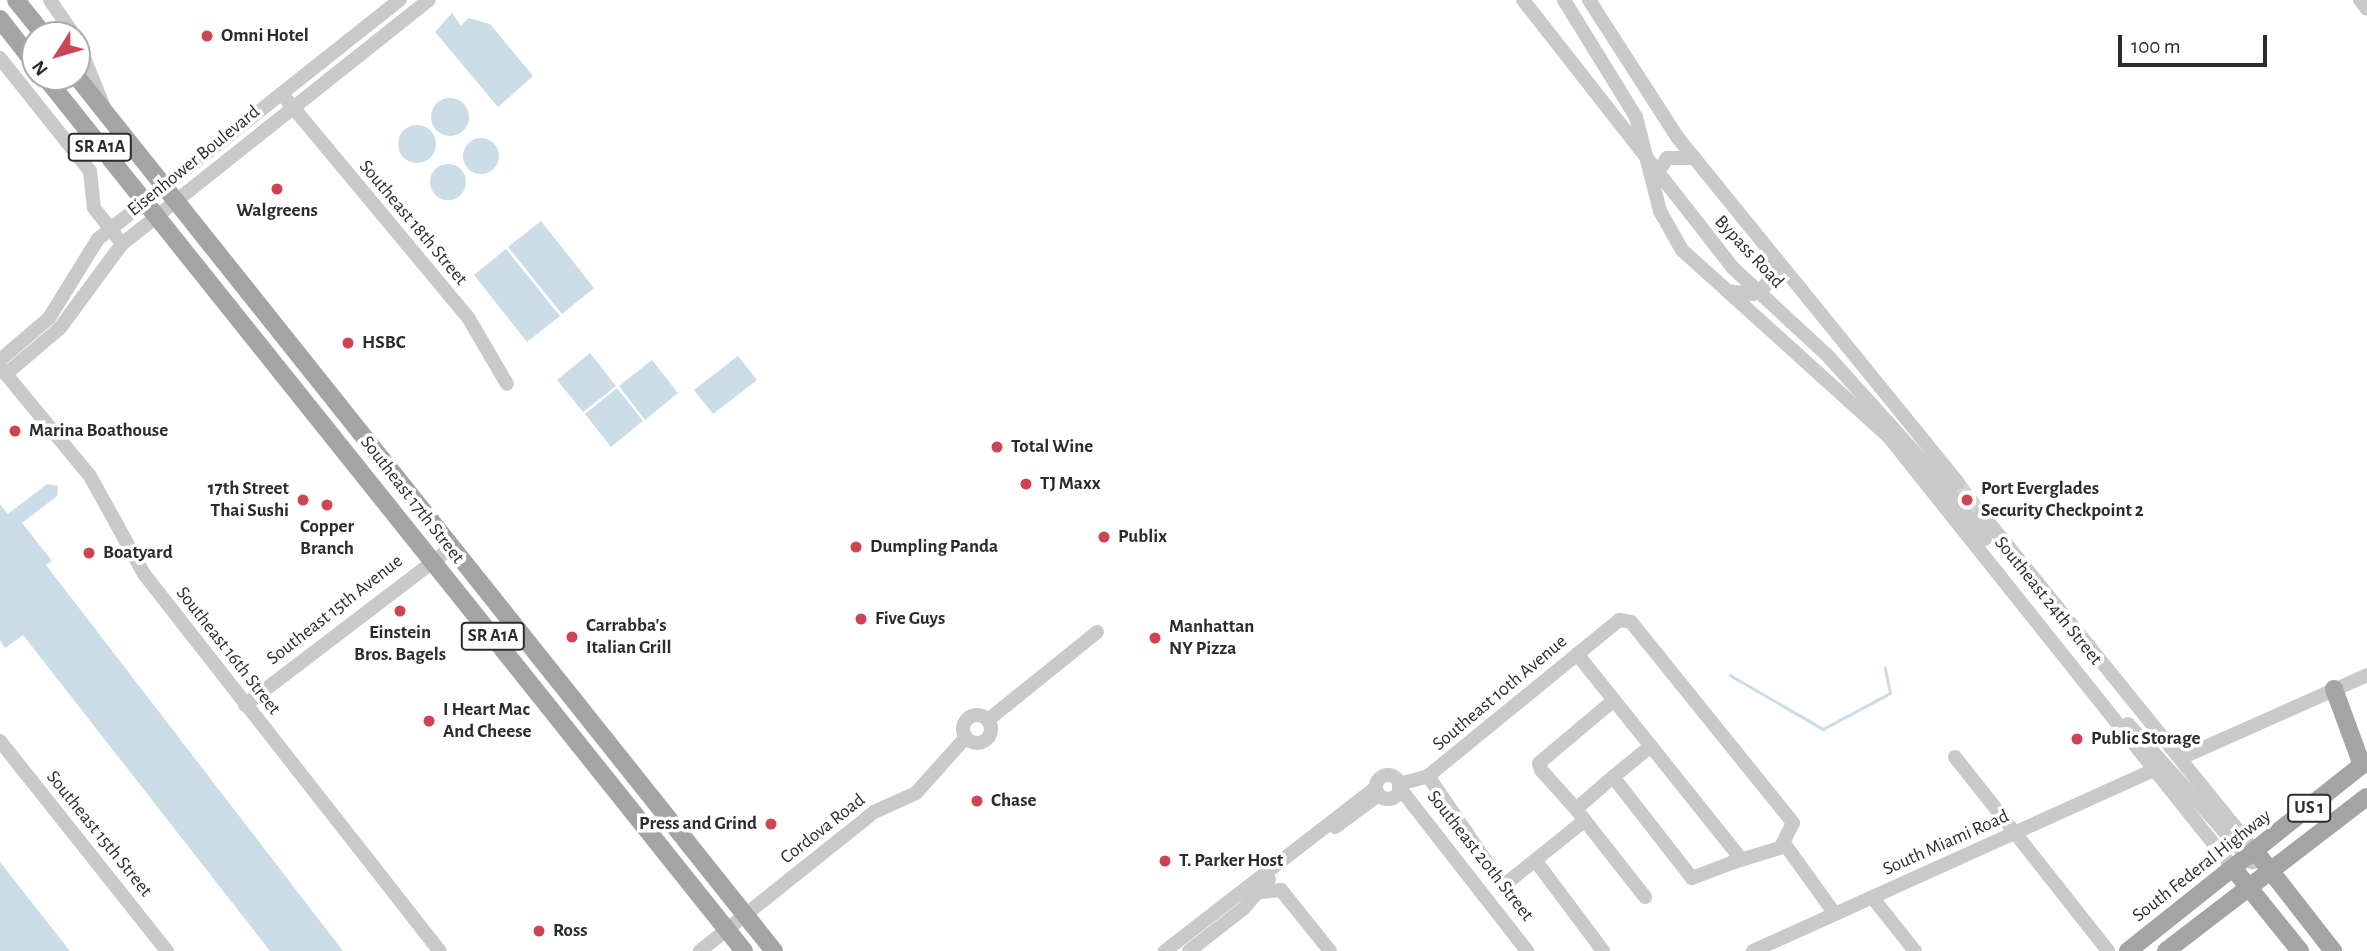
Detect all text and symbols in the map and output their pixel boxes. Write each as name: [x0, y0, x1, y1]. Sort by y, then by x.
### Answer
north arrow: [21, 21, 91, 91]
scale bar: [2122, 21, 2271, 65]
place label: Omni Hotel: [221, 25, 309, 47]
marker: Omni Hotel: [199, 28, 215, 44]
text: 100 m: [2131, 36, 2181, 57]
text: N: [29, 57, 52, 79]
street label: Eisenhower Boulevard: [123, 101, 265, 221]
road number: SR A1A: [67, 132, 133, 162]
street label: Southeast 18th Street: [354, 156, 472, 290]
marker: Walgreens: [269, 181, 285, 197]
place label: Walgreens: [236, 200, 318, 222]
street label: Bypass Road: [1709, 211, 1789, 293]
place label: HSBC: [362, 332, 406, 354]
marker: HSBC: [340, 335, 356, 351]
place label: Marina Boathouse: [29, 420, 168, 442]
marker: Marina Boathouse: [7, 423, 23, 439]
street label: Southeast 17th Street: [355, 432, 469, 568]
place label: Total Wine: [1011, 436, 1093, 458]
marker: Total Wine: [989, 439, 1005, 455]
place label: TJ Maxx: [1040, 473, 1100, 495]
marker: TJ Maxx: [1018, 476, 1034, 492]
place label: 17th Street Thai Sushi: [208, 478, 289, 522]
place label: Port Everglades Security Checkpoint 2: [1981, 478, 2144, 522]
marker: 17th Street Thai Sushi: [295, 492, 311, 508]
marker: Port Everglades Security Checkpoint 2: [1959, 492, 1975, 508]
marker: Copper Branch: [319, 497, 335, 513]
place label: Copper Branch: [300, 516, 354, 560]
place label: Publix: [1118, 526, 1167, 548]
marker: Publix: [1096, 529, 1112, 545]
street label: Southeast 24th Street: [1989, 532, 2107, 670]
place label: Dumpling Panda: [870, 536, 998, 558]
marker: Dumpling Panda: [848, 539, 864, 555]
place label: Boatyard: [103, 542, 173, 564]
marker: Boatyard: [81, 545, 97, 561]
street label: Southeast 15th Avenue: [262, 550, 408, 670]
street label: Southeast 16th Street: [171, 582, 285, 720]
marker: Einstein Bros. Bagels: [392, 603, 408, 619]
place label: Five Guys: [875, 608, 945, 630]
marker: Five Guys: [853, 611, 869, 627]
place label: Carrabba's Italian Grill: [586, 615, 671, 659]
place label: Manhattan NY Pizza: [1169, 616, 1254, 660]
place label: Einstein Bros. Bagels: [354, 622, 446, 666]
road number: SR A1A: [460, 622, 526, 650]
marker: Carrabba's Italian Grill: [564, 629, 580, 645]
marker: Manhattan NY Pizza: [1147, 630, 1163, 646]
street label: Southeast 10th Avenue: [1428, 630, 1572, 756]
place label: I Heart Mac And Cheese: [443, 699, 531, 743]
marker: I Heart Mac And Cheese: [421, 713, 437, 729]
place label: Public Storage: [2091, 728, 2200, 750]
marker: Public Storage: [2069, 731, 2085, 747]
street label: Southeast 15th Street: [41, 766, 157, 902]
street label: Southeast 20th Street: [1422, 786, 1538, 926]
street label: Cordova Road: [776, 789, 870, 869]
place label: Chase: [991, 790, 1036, 812]
marker: Chase: [969, 793, 985, 809]
road number: US 1: [2286, 794, 2332, 822]
street label: South Miami Road: [1879, 805, 2013, 881]
street label: South Federal Highway: [2128, 805, 2276, 927]
place label: Press and Grind: [639, 813, 757, 835]
marker: Press and Grind: [763, 816, 779, 832]
place label: T. Parker Host: [1179, 850, 1283, 872]
marker: T. Parker Host: [1157, 853, 1173, 869]
place label: Ross: [553, 920, 588, 942]
marker: Ross: [531, 923, 547, 939]

